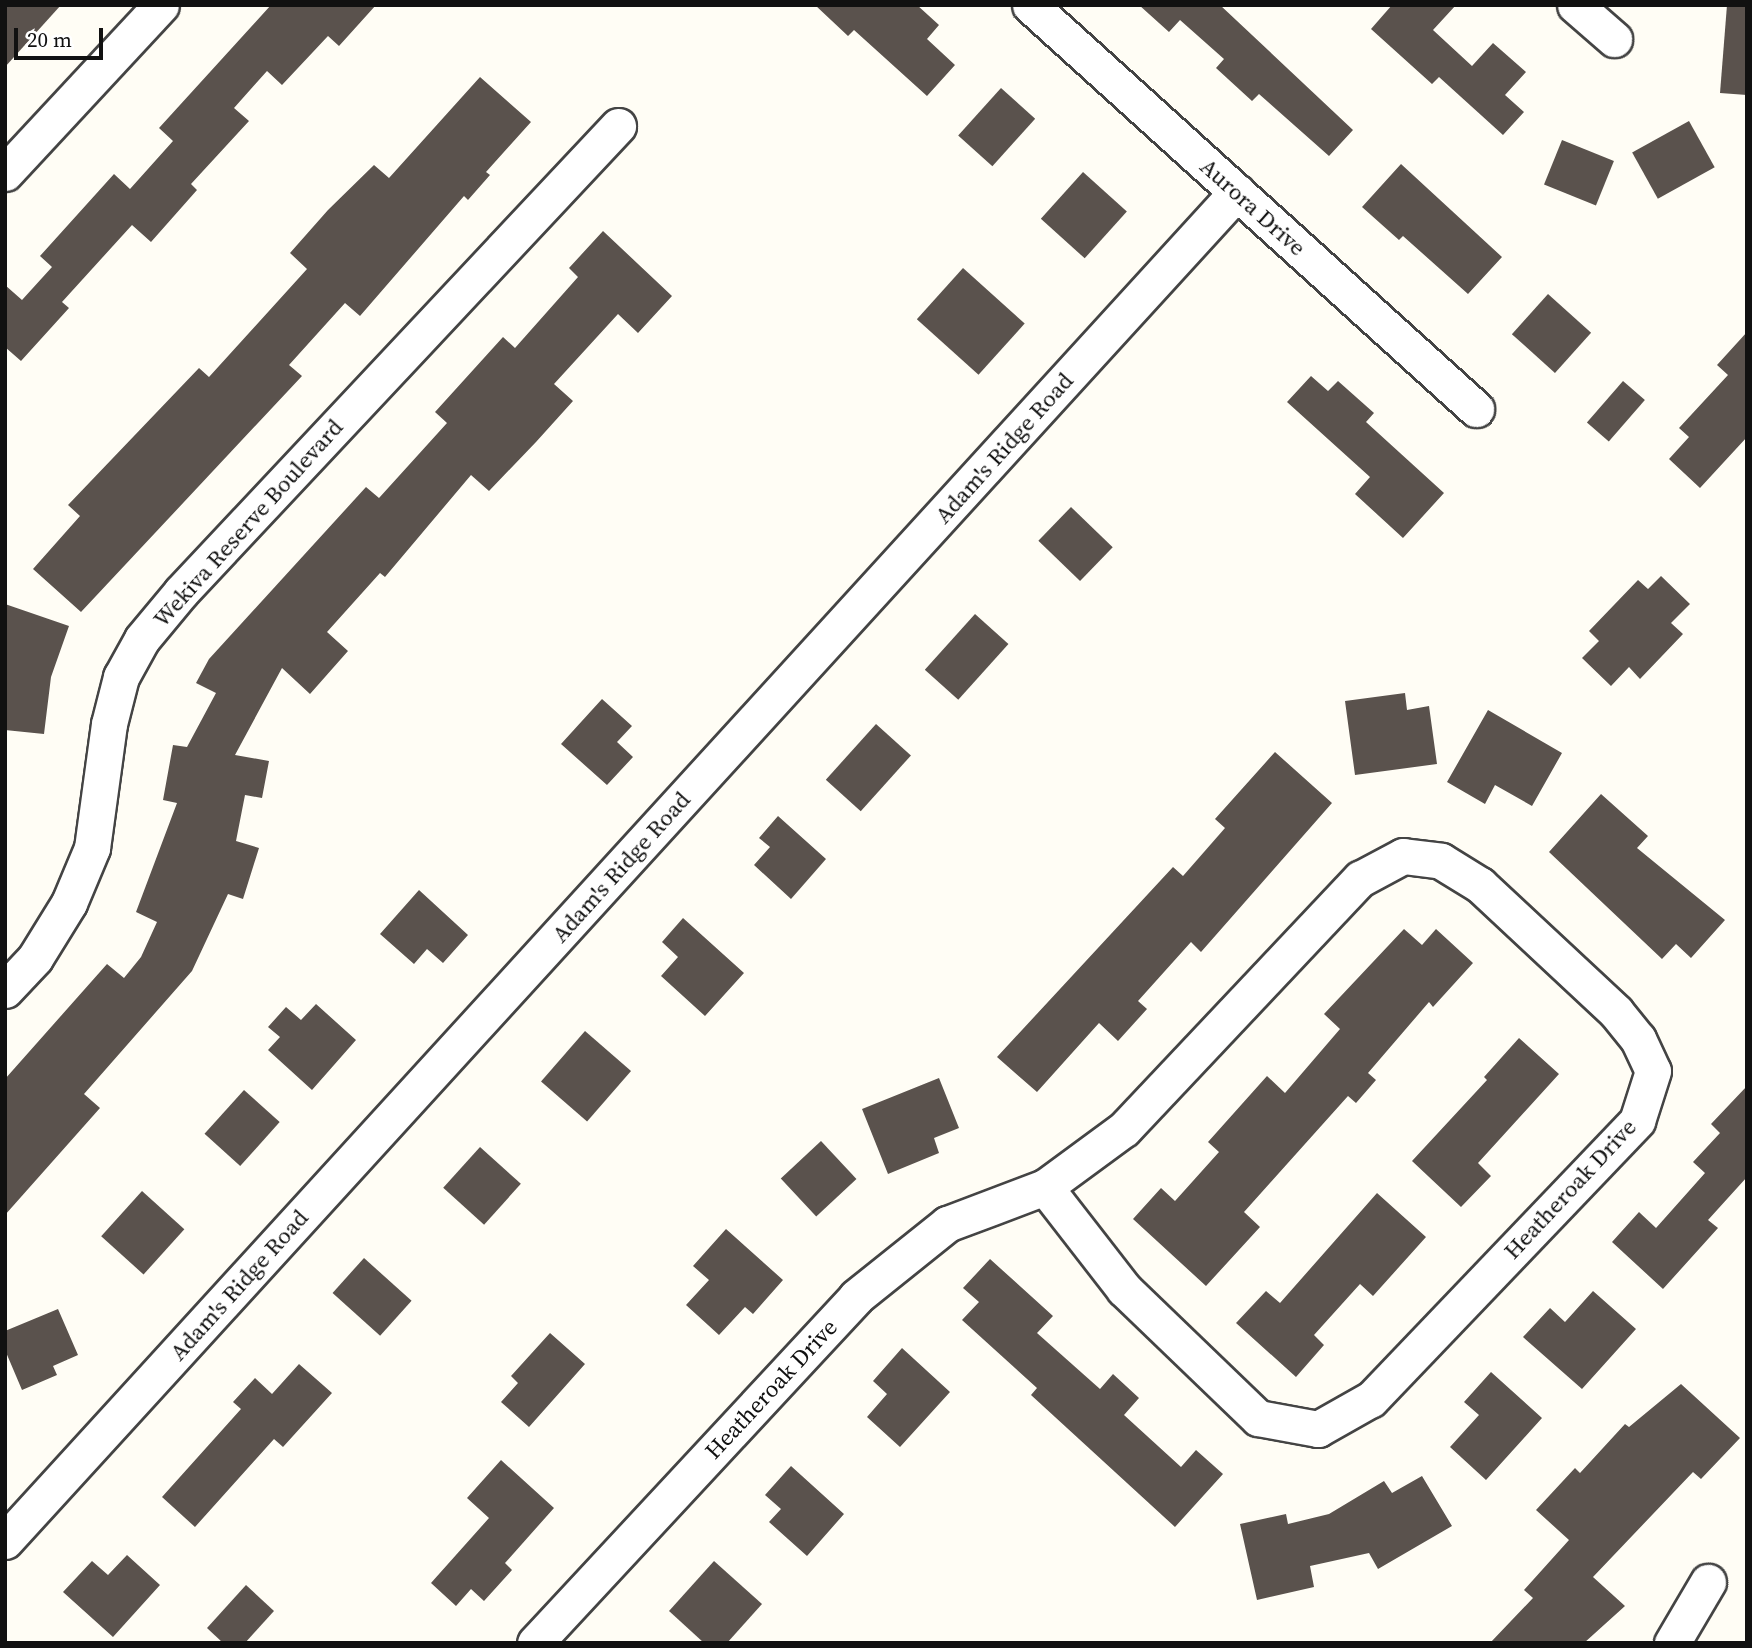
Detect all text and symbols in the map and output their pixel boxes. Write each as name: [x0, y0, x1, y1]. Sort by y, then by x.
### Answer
scale bar: [18, 14, 107, 58]
text: 20 m: [27, 25, 72, 54]
street label: Aurora Drive: [1195, 152, 1311, 262]
street label: Adam's Ridge Road: [929, 367, 1079, 529]
street label: Wekiva Reserve Boulevard: [147, 414, 349, 632]
street label: Adam's Ridge Road: [546, 786, 696, 948]
street label: Heatheroak Drive: [1498, 1113, 1642, 1265]
street label: Adam's Ridge Road: [164, 1204, 314, 1366]
street label: Heatheroak Drive: [699, 1313, 843, 1465]

